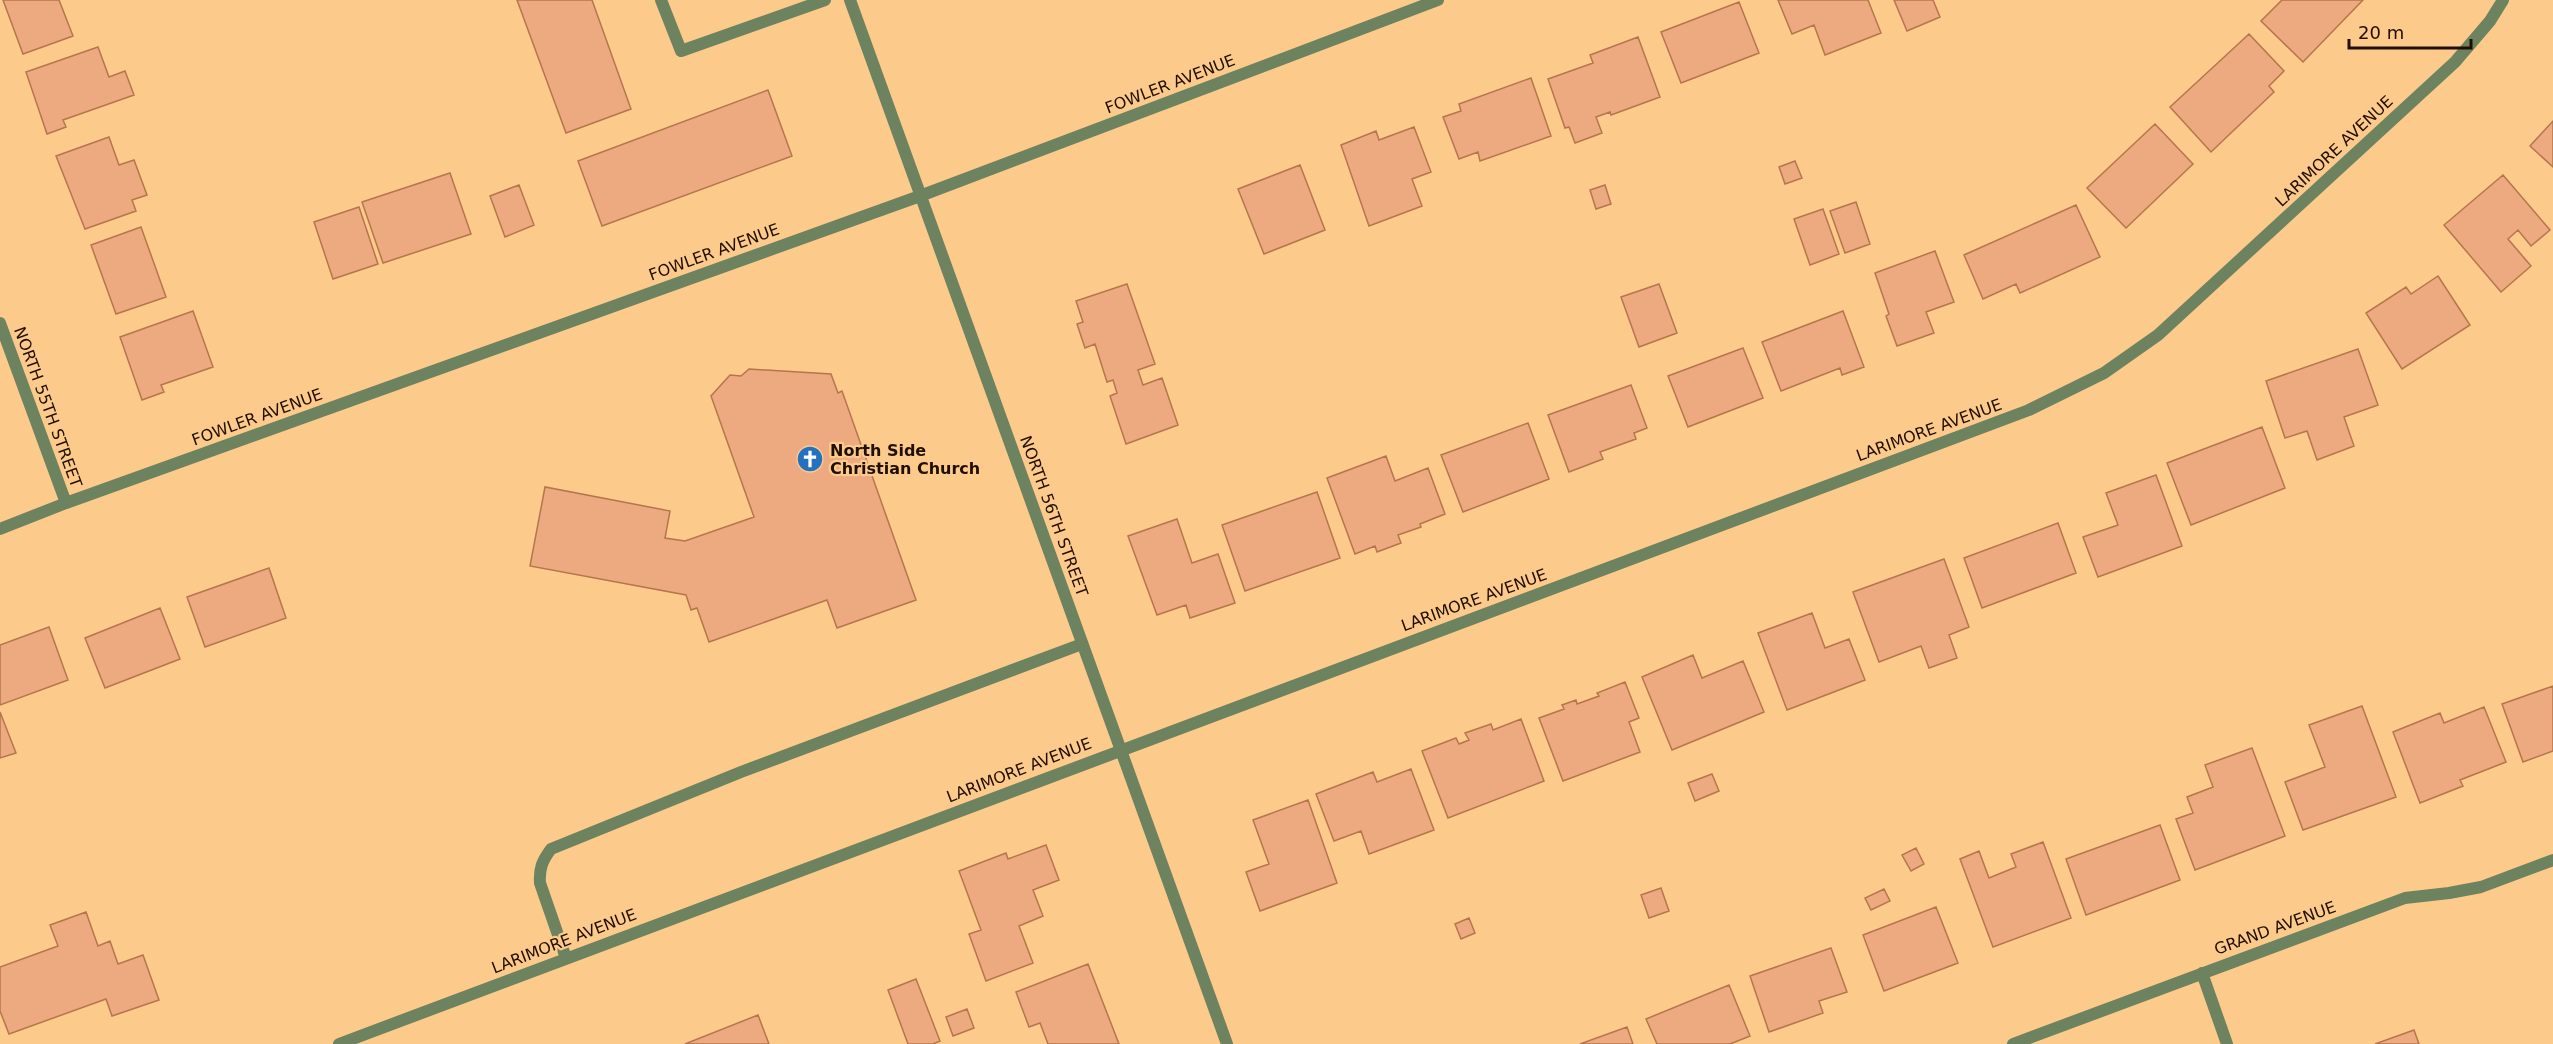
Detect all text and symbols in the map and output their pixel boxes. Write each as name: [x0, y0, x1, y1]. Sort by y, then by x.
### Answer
scale bar: [2349, 12, 2470, 50]
text: 20 m: [2358, 22, 2404, 43]
street label: FOWLER AVENUE: [1102, 50, 1238, 118]
street label: LARIMORE AVENUE: [2271, 92, 2397, 210]
street label: FOWLER AVENUE: [646, 220, 782, 284]
street label: NORTH 55TH STREET: [10, 324, 86, 490]
street label: FOWLER AVENUE: [189, 385, 325, 449]
street label: LARIMORE AVENUE: [1854, 395, 2004, 465]
street label: NORTH 56TH STREET: [1016, 433, 1092, 599]
place label: North Side Christian Church: [830, 441, 980, 478]
church icon: North Side Christian Church: [795, 444, 825, 474]
street label: LARIMORE AVENUE: [1399, 565, 1549, 635]
street label: LARIMORE AVENUE: [944, 734, 1094, 806]
street label: GRAND AVENUE: [2212, 897, 2338, 959]
street label: LARIMORE AVENUE: [489, 905, 639, 977]

